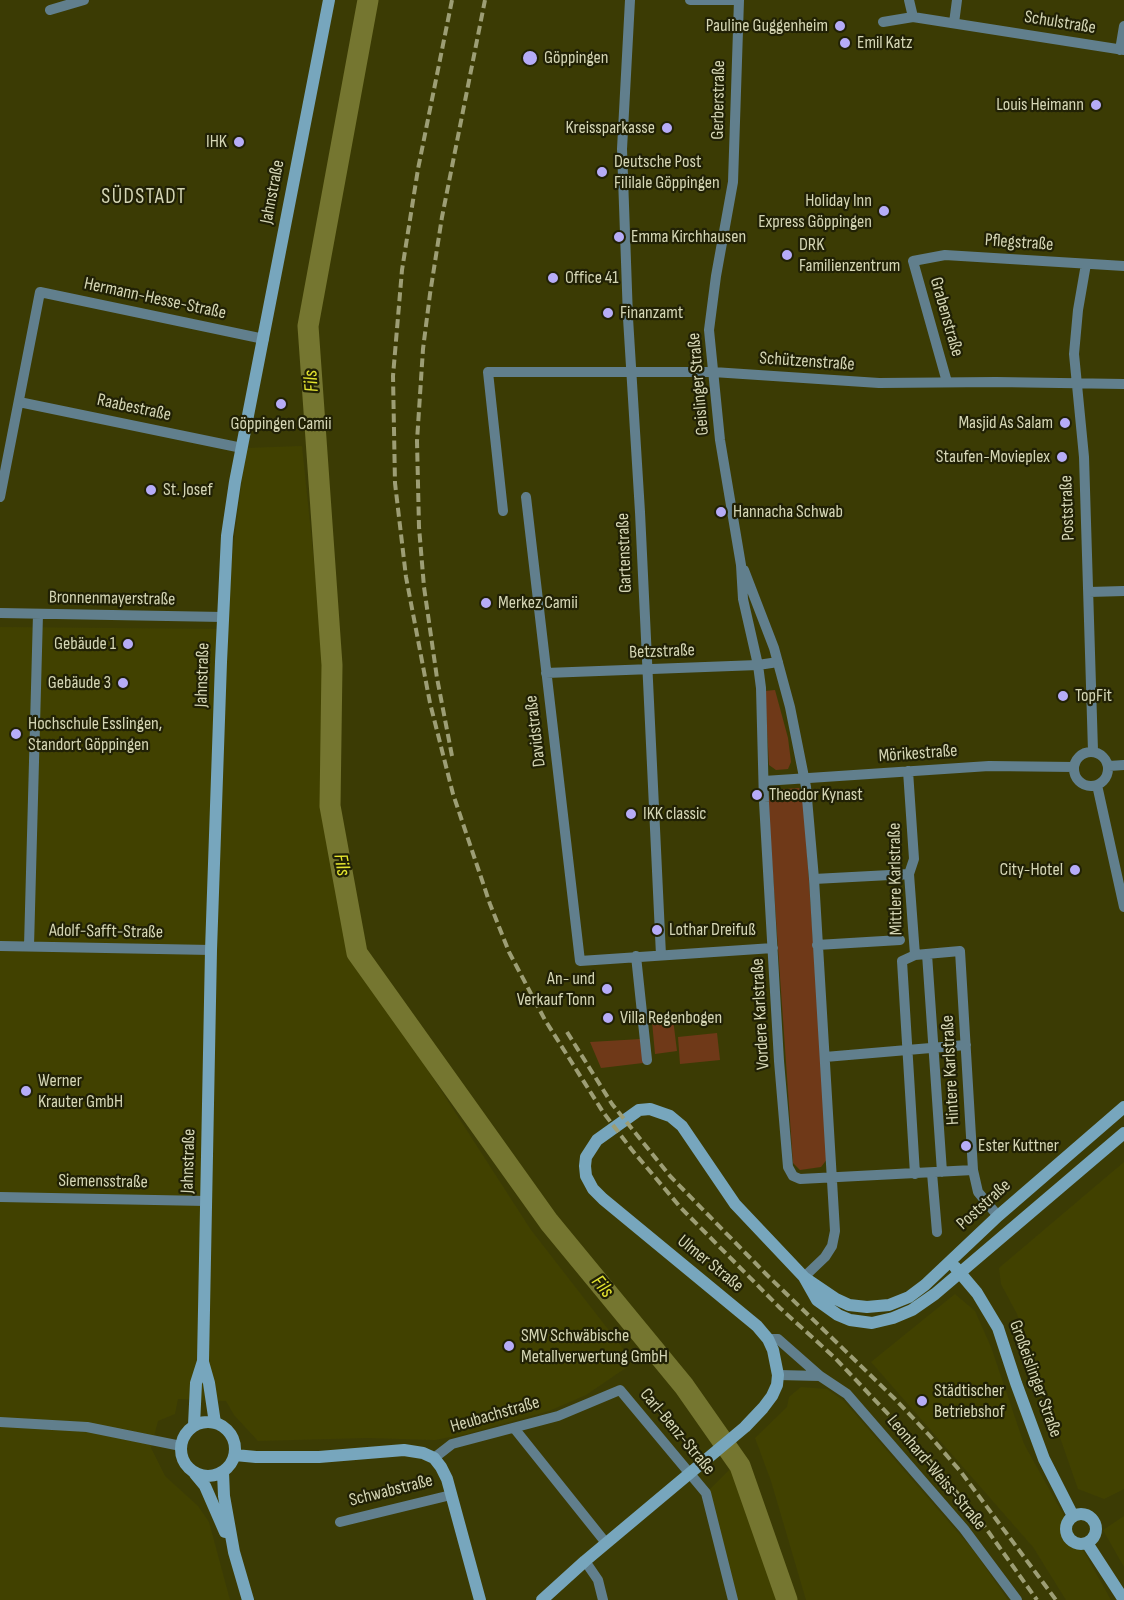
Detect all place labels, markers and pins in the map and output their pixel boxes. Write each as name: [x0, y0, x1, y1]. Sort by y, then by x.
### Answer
place label: Pauline Guggenheim: [706, 15, 828, 37]
marker: Pauline Guggenheim: [833, 19, 847, 33]
place label: Emil Katz: [857, 32, 913, 54]
marker: Emil Katz: [838, 36, 852, 50]
place label: Göppingen: [544, 47, 608, 69]
marker: Göppingen: [521, 49, 539, 67]
place label: Louis Heimann: [996, 94, 1084, 116]
marker: Louis Heimann: [1089, 98, 1103, 112]
place label: Kreissparkasse: [565, 117, 655, 139]
marker: Kreissparkasse: [660, 121, 674, 135]
place label: IHK: [206, 131, 227, 153]
marker: IHK: [232, 135, 246, 149]
place label: Deutsche Post Fililale Göppingen: [614, 151, 720, 194]
marker: Deutsche Post Fililale Göppingen: [595, 165, 609, 179]
place label: Holiday Inn Express Göppingen: [758, 190, 872, 232]
marker: Holiday Inn Express Göppingen: [877, 204, 891, 218]
place label: Emma Kirchhausen: [631, 226, 746, 248]
marker: Emma Kirchhausen: [612, 230, 626, 244]
place label: DRK Familienzentrum: [799, 234, 900, 276]
marker: DRK Familienzentrum: [780, 248, 794, 262]
place label: Office 41: [565, 267, 619, 289]
marker: Office 41: [546, 271, 560, 285]
place label: Finanzamt: [620, 302, 683, 324]
marker: Finanzamt: [601, 306, 615, 320]
marker: Göppingen Camii: [274, 397, 288, 411]
place label: Masjid As Salam: [958, 412, 1053, 434]
place label: Göppingen Camii: [231, 413, 331, 435]
marker: Masjid As Salam: [1058, 416, 1072, 430]
place label: Staufen-Movieplex: [936, 446, 1050, 468]
marker: Staufen-Movieplex: [1055, 450, 1069, 464]
place label: St. Josef: [163, 479, 213, 501]
marker: St. Josef: [144, 483, 158, 497]
place label: Hannacha Schwab: [733, 501, 843, 523]
marker: Hannacha Schwab: [714, 505, 728, 519]
place label: Merkez Camii: [498, 592, 578, 614]
marker: Merkez Camii: [479, 596, 493, 610]
place label: Gebäude 1: [54, 633, 116, 655]
marker: Gebäude 1: [121, 637, 135, 651]
place label: Gebäude 3: [48, 672, 111, 694]
marker: Gebäude 3: [116, 676, 130, 690]
place label: TopFit: [1075, 685, 1112, 707]
marker: TopFit: [1056, 689, 1070, 703]
place label: Hochschule Esslingen, Standort Göppingen: [28, 713, 162, 756]
marker: Hochschule Esslingen, Standort Göppingen: [9, 727, 23, 741]
place label: Theodor Kynast: [769, 784, 863, 806]
marker: Theodor Kynast: [750, 788, 764, 802]
place label: IKK classic: [643, 803, 707, 825]
marker: IKK classic: [624, 807, 638, 821]
place label: City-Hotel: [999, 859, 1063, 881]
marker: City-Hotel: [1068, 863, 1082, 877]
place label: Lothar Dreifuß: [669, 919, 756, 941]
marker: Lothar Dreifuß: [650, 923, 664, 937]
place label: An- und Verkauf Tonn: [517, 968, 595, 1010]
marker: An- und Verkauf Tonn: [600, 982, 614, 996]
place label: Villa Regenbogen: [620, 1007, 722, 1029]
marker: Villa Regenbogen: [601, 1011, 615, 1025]
place label: Werner Krauter GmbH: [38, 1070, 123, 1112]
marker: Werner Krauter GmbH: [19, 1084, 33, 1098]
place label: Ester Kuttner: [978, 1135, 1059, 1157]
marker: Ester Kuttner: [959, 1139, 973, 1153]
place label: SMV Schwäbische Metallverwertung GmbH: [521, 1325, 668, 1368]
marker: SMV Schwäbische Metallverwertung GmbH: [502, 1339, 516, 1353]
place label: Städtischer Betriebshof: [934, 1380, 1005, 1422]
marker: Städtischer Betriebshof: [915, 1394, 929, 1408]

